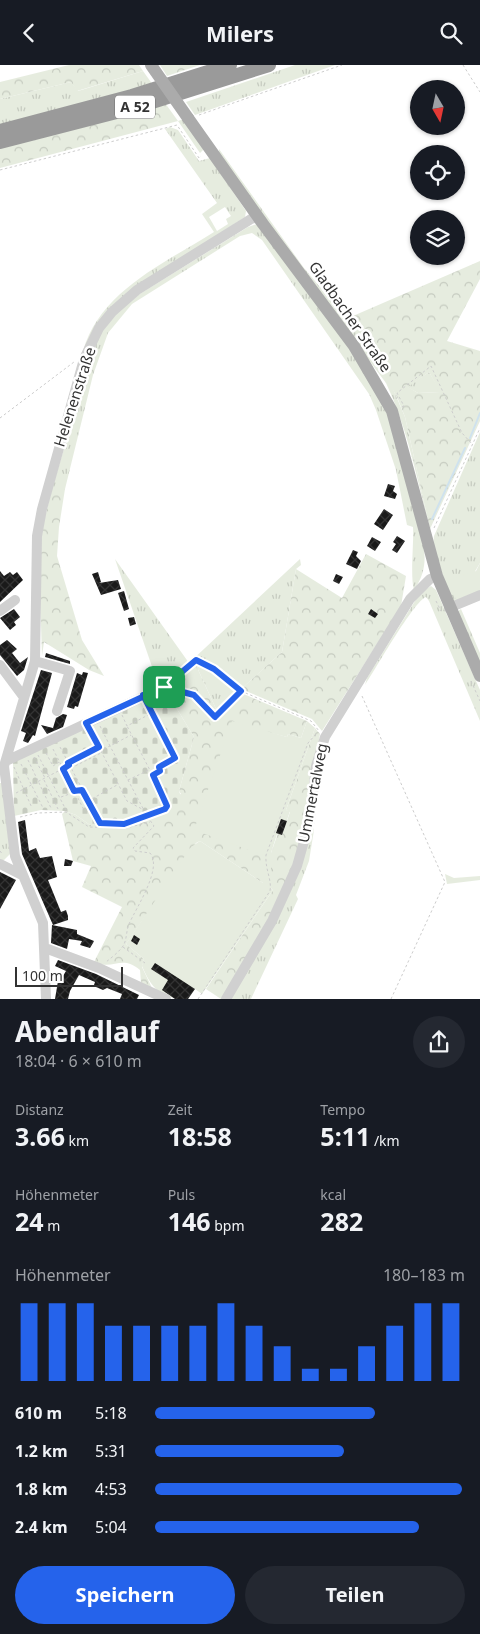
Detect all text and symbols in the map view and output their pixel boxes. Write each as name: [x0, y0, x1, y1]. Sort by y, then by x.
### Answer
text: Milers: [206, 18, 274, 48]
icon: back: [15, 19, 43, 47]
icon: search: [437, 19, 465, 47]
north arrow: [410, 80, 465, 135]
map controls: [410, 80, 465, 265]
road number: A 52: [115, 96, 155, 119]
button: locate: [410, 145, 465, 200]
button: layers: [410, 210, 465, 265]
street label: Gladbacher Straße: [305, 257, 397, 376]
street label: Helenenstraße: [49, 344, 100, 449]
pin: [143, 666, 185, 708]
icon: arrive: [150, 673, 178, 701]
street label: Ummertalweg: [293, 741, 331, 844]
scale bar: [15, 964, 122, 987]
text: 100 m: [22, 966, 63, 985]
text: Abendlauf: [15, 1012, 159, 1050]
button: share: [413, 1016, 465, 1068]
text: 18:04 · 6 × 610 m: [15, 1050, 142, 1072]
text: Distanz: [15, 1100, 64, 1119]
text: Zeit: [168, 1100, 192, 1119]
text: Tempo: [320, 1100, 365, 1119]
text: 3.66: [15, 1119, 65, 1153]
text: 18:58: [168, 1119, 232, 1153]
text: 5:11: [320, 1119, 370, 1153]
text: km: [65, 1131, 89, 1150]
text: /km: [370, 1131, 400, 1150]
text: Höhenmeter: [15, 1185, 99, 1204]
text: Puls: [168, 1185, 195, 1204]
text: kcal: [320, 1185, 346, 1204]
text: 24: [15, 1204, 44, 1238]
text: 146: [168, 1204, 211, 1238]
text: 282: [320, 1204, 363, 1238]
text: m: [44, 1216, 60, 1235]
text: bpm: [211, 1216, 245, 1235]
text: Höhenmeter: [15, 1264, 111, 1286]
text: 180–183 m: [383, 1264, 465, 1286]
text: 610 m: [15, 1402, 62, 1424]
text: 5:18: [95, 1402, 127, 1424]
text: 1.2 km: [15, 1440, 67, 1462]
text: 5:31: [95, 1440, 127, 1462]
text: 1.8 km: [15, 1478, 67, 1500]
text: 4:53: [95, 1478, 127, 1500]
text: 2.4 km: [15, 1516, 67, 1538]
text: 5:04: [95, 1516, 127, 1538]
button: Speichern: [15, 1566, 235, 1624]
button: Teilen: [245, 1566, 465, 1624]

